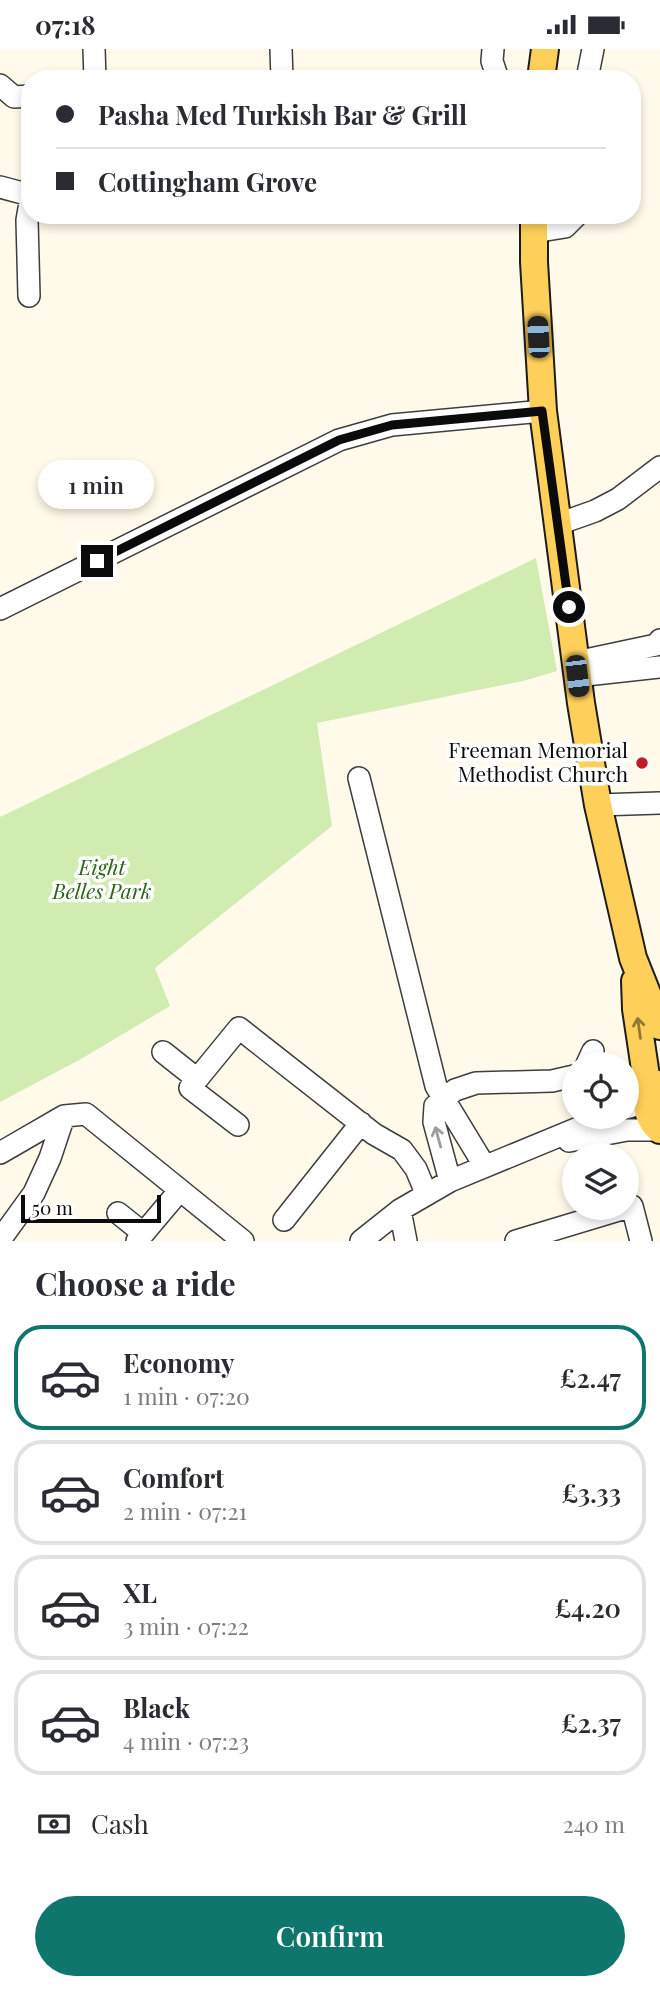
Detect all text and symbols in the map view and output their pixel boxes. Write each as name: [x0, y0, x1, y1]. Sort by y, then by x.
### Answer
text: 07:18: [35, 7, 96, 42]
text: Pasha Med Turkish Bar & Grill: [98, 97, 467, 132]
text: Cottingham Grove: [98, 164, 317, 199]
car: [527, 315, 550, 359]
callout: 1 min: [39, 459, 155, 509]
text: 1 min: [68, 469, 124, 500]
route end: [81, 545, 113, 577]
route start: [553, 591, 585, 623]
car: [565, 654, 590, 698]
place label: Freeman Memorial Methodist Church: [448, 735, 629, 787]
marker: Freeman Memorial Methodist Church: [634, 755, 650, 771]
park label: Eight Belles Park: [51, 852, 152, 904]
one-way arrow: [632, 1017, 645, 1040]
map controls: [562, 1052, 639, 1220]
button: locate: [562, 1052, 639, 1129]
one-way arrow: [431, 1126, 444, 1149]
button: layers: [562, 1143, 639, 1220]
scale bar: [21, 1192, 161, 1224]
text: 50 m: [32, 1194, 73, 1220]
text: Choose a ride: [35, 1261, 236, 1304]
text: Economy: [123, 1345, 234, 1380]
icon: car: [39, 1346, 102, 1409]
text: £2.47: [560, 1360, 621, 1395]
text: 1 min · 07:20: [123, 1380, 250, 1411]
text: Comfort: [123, 1460, 224, 1495]
icon: car: [39, 1461, 102, 1524]
text: £3.33: [561, 1475, 621, 1510]
text: 2 min · 07:21: [123, 1495, 247, 1526]
text: XL: [123, 1575, 157, 1610]
icon: car: [39, 1576, 102, 1639]
text: £4.20: [554, 1590, 621, 1625]
text: 3 min · 07:22: [123, 1610, 249, 1641]
text: Black: [123, 1690, 190, 1725]
icon: car: [39, 1691, 102, 1754]
text: £2.37: [561, 1705, 621, 1740]
text: 4 min · 07:23: [123, 1725, 249, 1756]
icon: cash: [35, 1805, 73, 1843]
text: Cash: [91, 1806, 149, 1841]
text: 240 m: [563, 1808, 625, 1839]
button: Confirm: [35, 1896, 625, 1976]

